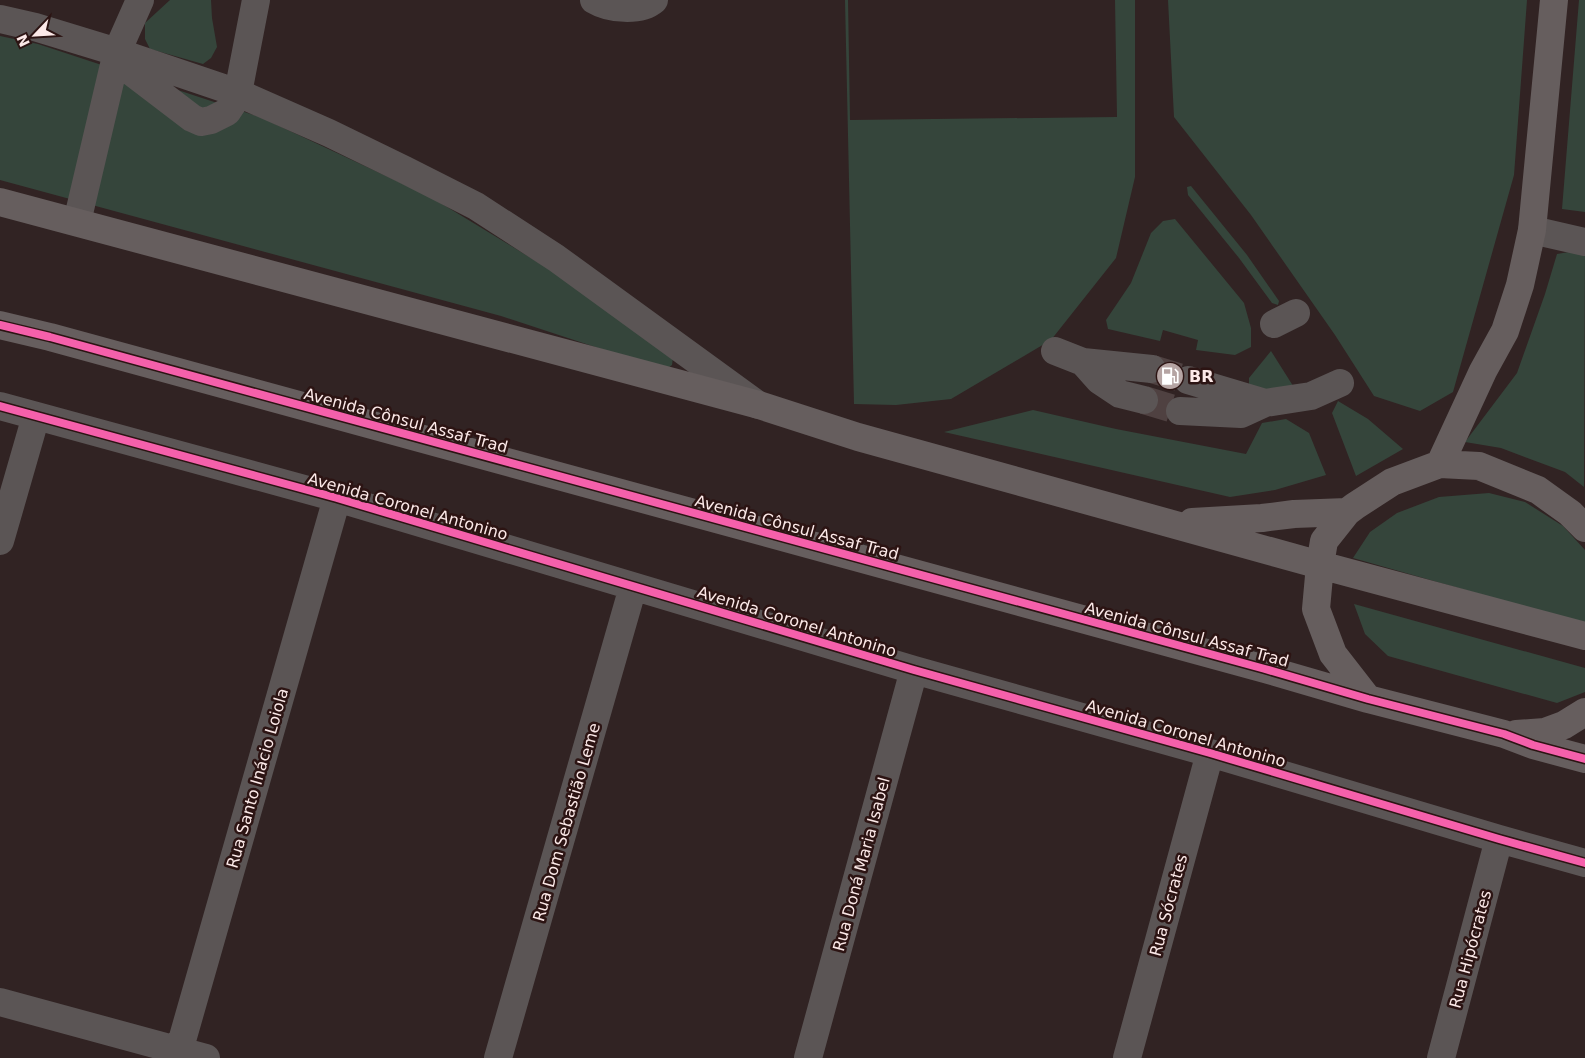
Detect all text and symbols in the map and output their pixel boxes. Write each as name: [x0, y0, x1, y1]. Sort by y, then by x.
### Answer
north arrow: [10, 10, 60, 60]
text: N: [13, 32, 33, 49]
fuel station icon: BR: [1155, 361, 1185, 391]
place label: BR: [1189, 367, 1214, 386]
street label: Avenida Cônsul Assaf Trad: [302, 384, 510, 457]
street label: Avenida Coronel Antonino: [306, 469, 510, 544]
street label: Avenida Cônsul Assaf Trad: [693, 491, 901, 564]
street label: Avenida Coronel Antonino: [695, 582, 899, 661]
street label: Avenida Cônsul Assaf Trad: [1083, 598, 1291, 671]
street label: Rua Santo Inácio Loiola: [223, 686, 292, 870]
street label: Avenida Coronel Antonino: [1084, 696, 1288, 771]
street label: Rua Dom Sebastião Leme: [529, 721, 604, 924]
street label: Rua Doná Maria Isabel: [829, 775, 894, 953]
street label: Rua Sócrates: [1146, 852, 1191, 958]
street label: Rua Hipócrates: [1446, 888, 1495, 1010]

